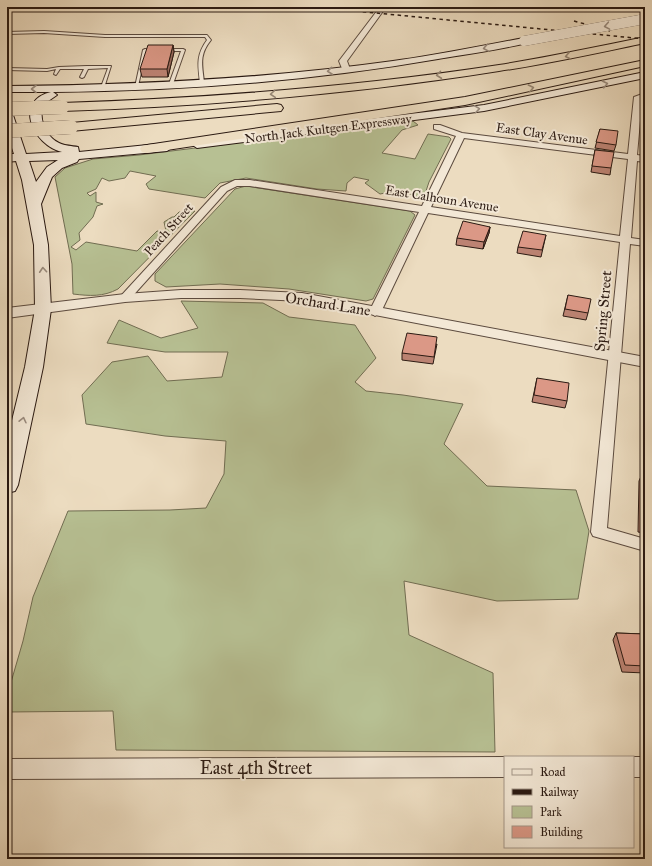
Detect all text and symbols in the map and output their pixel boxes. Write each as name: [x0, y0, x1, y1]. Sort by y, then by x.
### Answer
one-way arrow: [604, 22, 610, 30]
one-way arrow: [483, 43, 489, 52]
one-way arrow: [565, 51, 571, 59]
one-way arrow: [326, 66, 333, 75]
one-way arrow: [436, 71, 442, 80]
one-way arrow: [602, 80, 608, 89]
one-way arrow: [528, 84, 534, 92]
one-way arrow: [31, 85, 37, 93]
one-way arrow: [270, 89, 276, 98]
one-way arrow: [474, 105, 480, 114]
street label: North Jack Kultgen Expressway: [244, 111, 413, 147]
street label: East Clay Avenue: [495, 120, 589, 148]
street label: East Calhoun Avenue: [384, 182, 500, 216]
street label: Peach Street: [141, 200, 197, 259]
one-way arrow: [38, 267, 47, 273]
street label: Spring Street: [590, 269, 616, 352]
street label: Orchard Lane: [284, 288, 372, 320]
one-way arrow: [18, 417, 26, 424]
legend: [504, 756, 634, 848]
street label: East 4th Street: [200, 757, 313, 779]
text: Road: [540, 765, 566, 779]
text: Railway: [540, 785, 579, 799]
text: Park: [540, 805, 562, 819]
text: Building: [540, 825, 583, 840]

